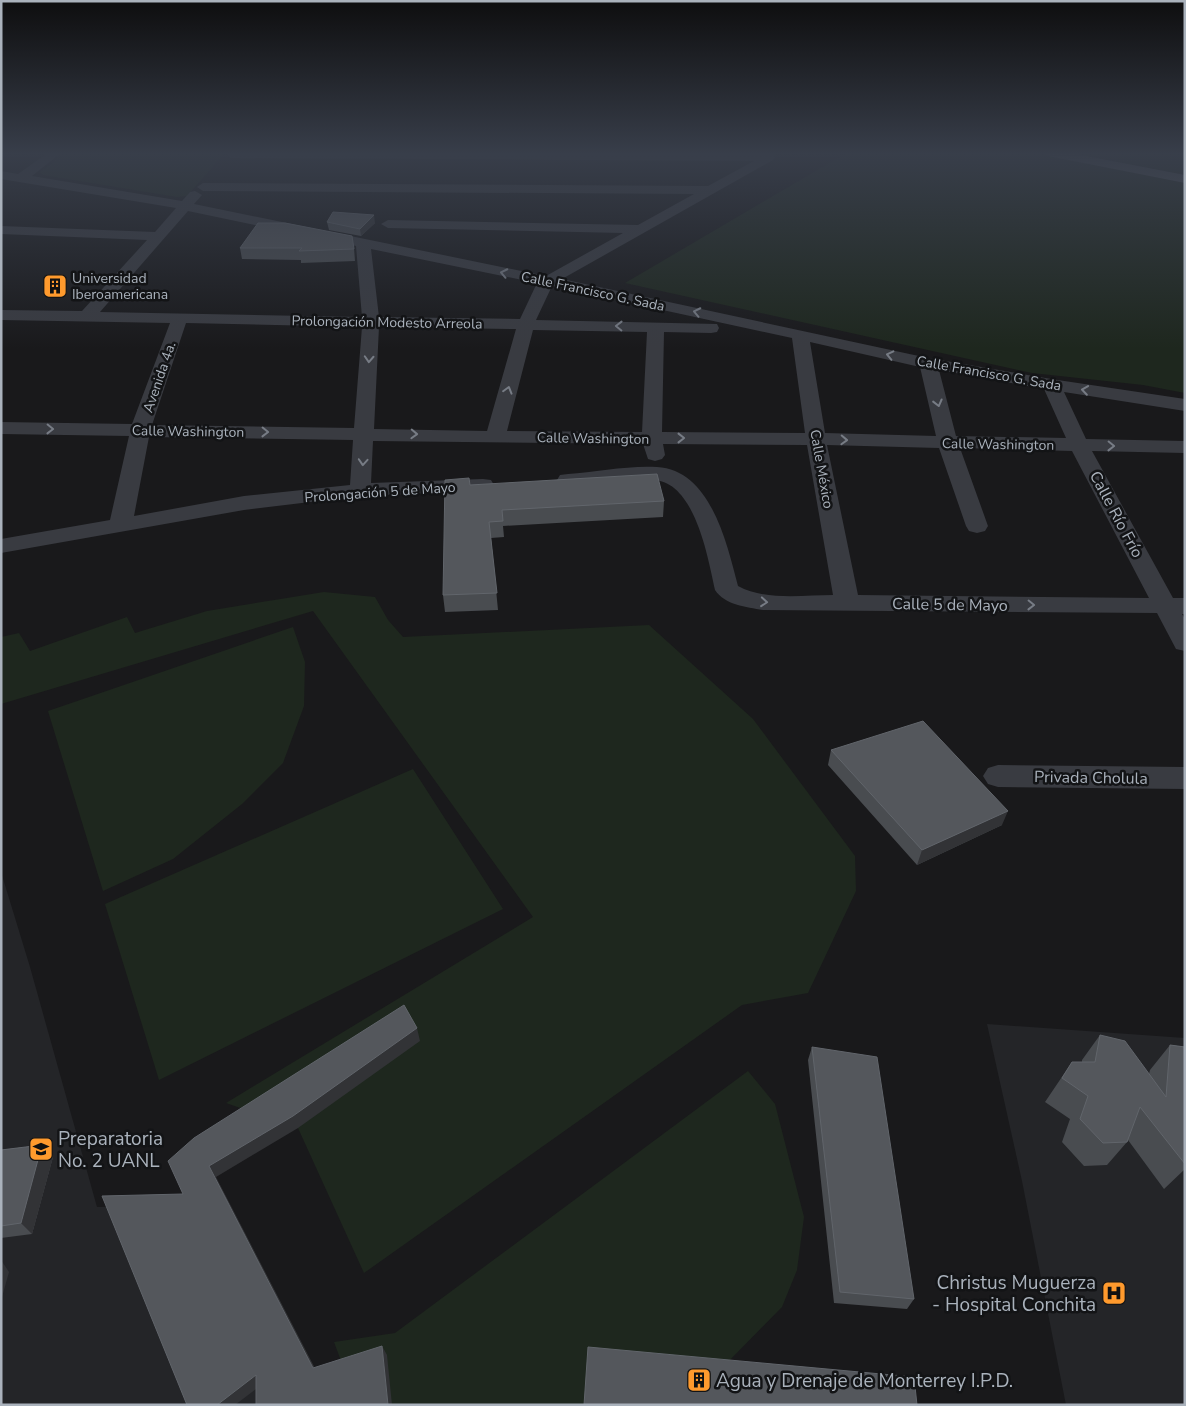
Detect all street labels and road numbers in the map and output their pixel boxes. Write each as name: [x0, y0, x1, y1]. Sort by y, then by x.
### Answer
street label: Calle Francisco G. Sada: [519, 267, 667, 316]
street label: Prolongación Modesto Arreola: [291, 311, 483, 334]
street label: Avenida 4a.: [138, 339, 180, 415]
street label: Calle Francisco G. Sada: [915, 351, 1063, 396]
street label: Calle Washington: [132, 421, 244, 442]
street label: Calle Washington: [537, 428, 649, 449]
street label: Calle México: [805, 428, 838, 510]
street label: Calle Washington: [942, 434, 1054, 455]
street label: Calle Río Frío: [1084, 467, 1148, 562]
street label: Prolongación 5 de Mayo: [304, 478, 456, 507]
street label: Calle 5 de Mayo: [892, 593, 1008, 617]
street label: Privada Cholula: [1034, 766, 1148, 790]

